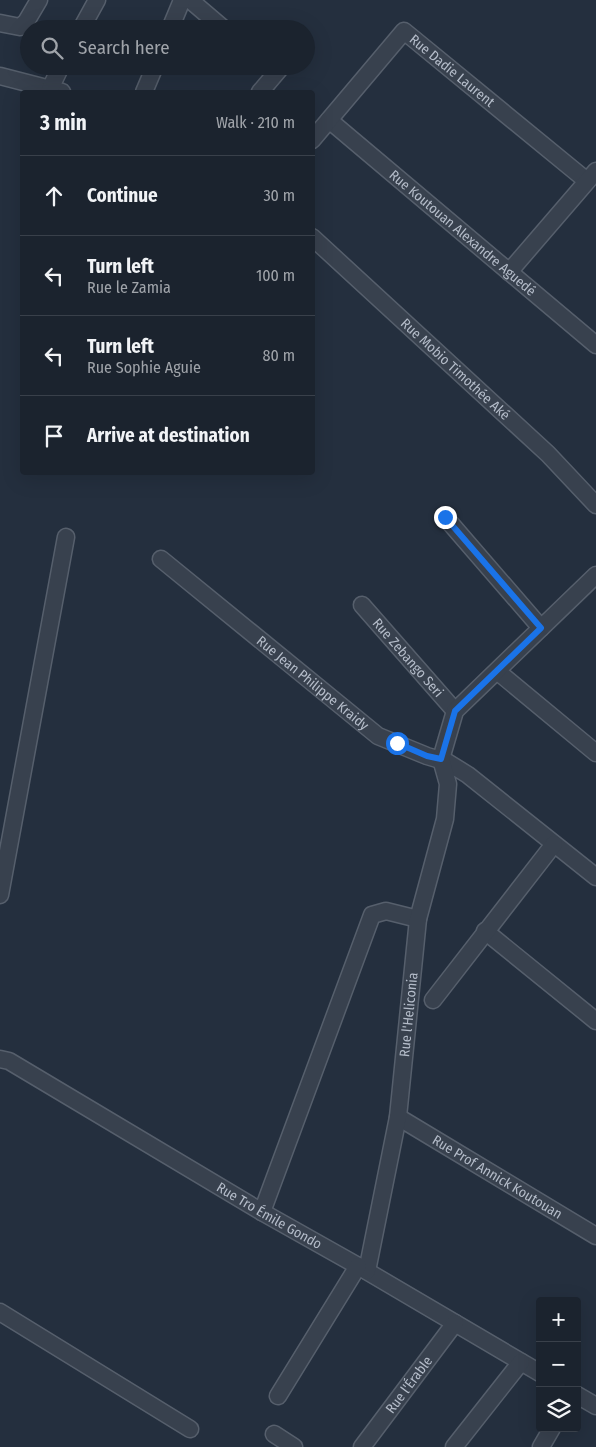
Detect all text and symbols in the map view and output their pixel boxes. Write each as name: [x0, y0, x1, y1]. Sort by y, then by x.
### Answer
search box: [20, 20, 315, 75]
street label: Rue Dadie Laurent: [406, 31, 499, 111]
icon: search: [38, 34, 66, 62]
text: Search here: [78, 36, 170, 59]
text: 3 min: [40, 110, 87, 136]
text: Walk · 210 m: [216, 113, 295, 132]
street label: Rue Koutouan Alexandre Aguedé: [386, 166, 540, 299]
icon: ahead: [40, 182, 68, 210]
text: Continue: [87, 184, 158, 207]
text: 30 m: [263, 186, 295, 205]
text: Turn left: [87, 255, 154, 278]
icon: left: [40, 262, 68, 290]
text: 100 m: [256, 266, 295, 285]
text: Rue le Zamia: [87, 278, 171, 297]
street label: Rue Mobio Timothée Aké: [397, 315, 514, 423]
text: Turn left: [87, 335, 154, 358]
icon: left: [40, 342, 68, 370]
text: 80 m: [263, 346, 295, 365]
text: Rue Sophie Aguie: [87, 358, 201, 377]
icon: arrive: [40, 422, 68, 450]
text: Arrive at destination: [87, 424, 250, 447]
route end: [434, 506, 457, 529]
street label: Rue Zebango Seri: [369, 615, 447, 701]
street label: Rue Jean Philippe Kraidy: [253, 632, 373, 734]
route start: [386, 732, 409, 755]
street label: Rue l'Heliconia: [396, 971, 421, 1058]
street label: Rue Prof Annick Koutouan: [429, 1131, 565, 1222]
street label: Rue Tro Émile Gondo: [214, 1178, 325, 1253]
map controls: [536, 1297, 581, 1432]
button: +: [536, 1297, 581, 1342]
button: −: [536, 1342, 581, 1387]
street label: Rue l'Érable: [382, 1353, 436, 1417]
button: layers: [536, 1387, 581, 1432]

